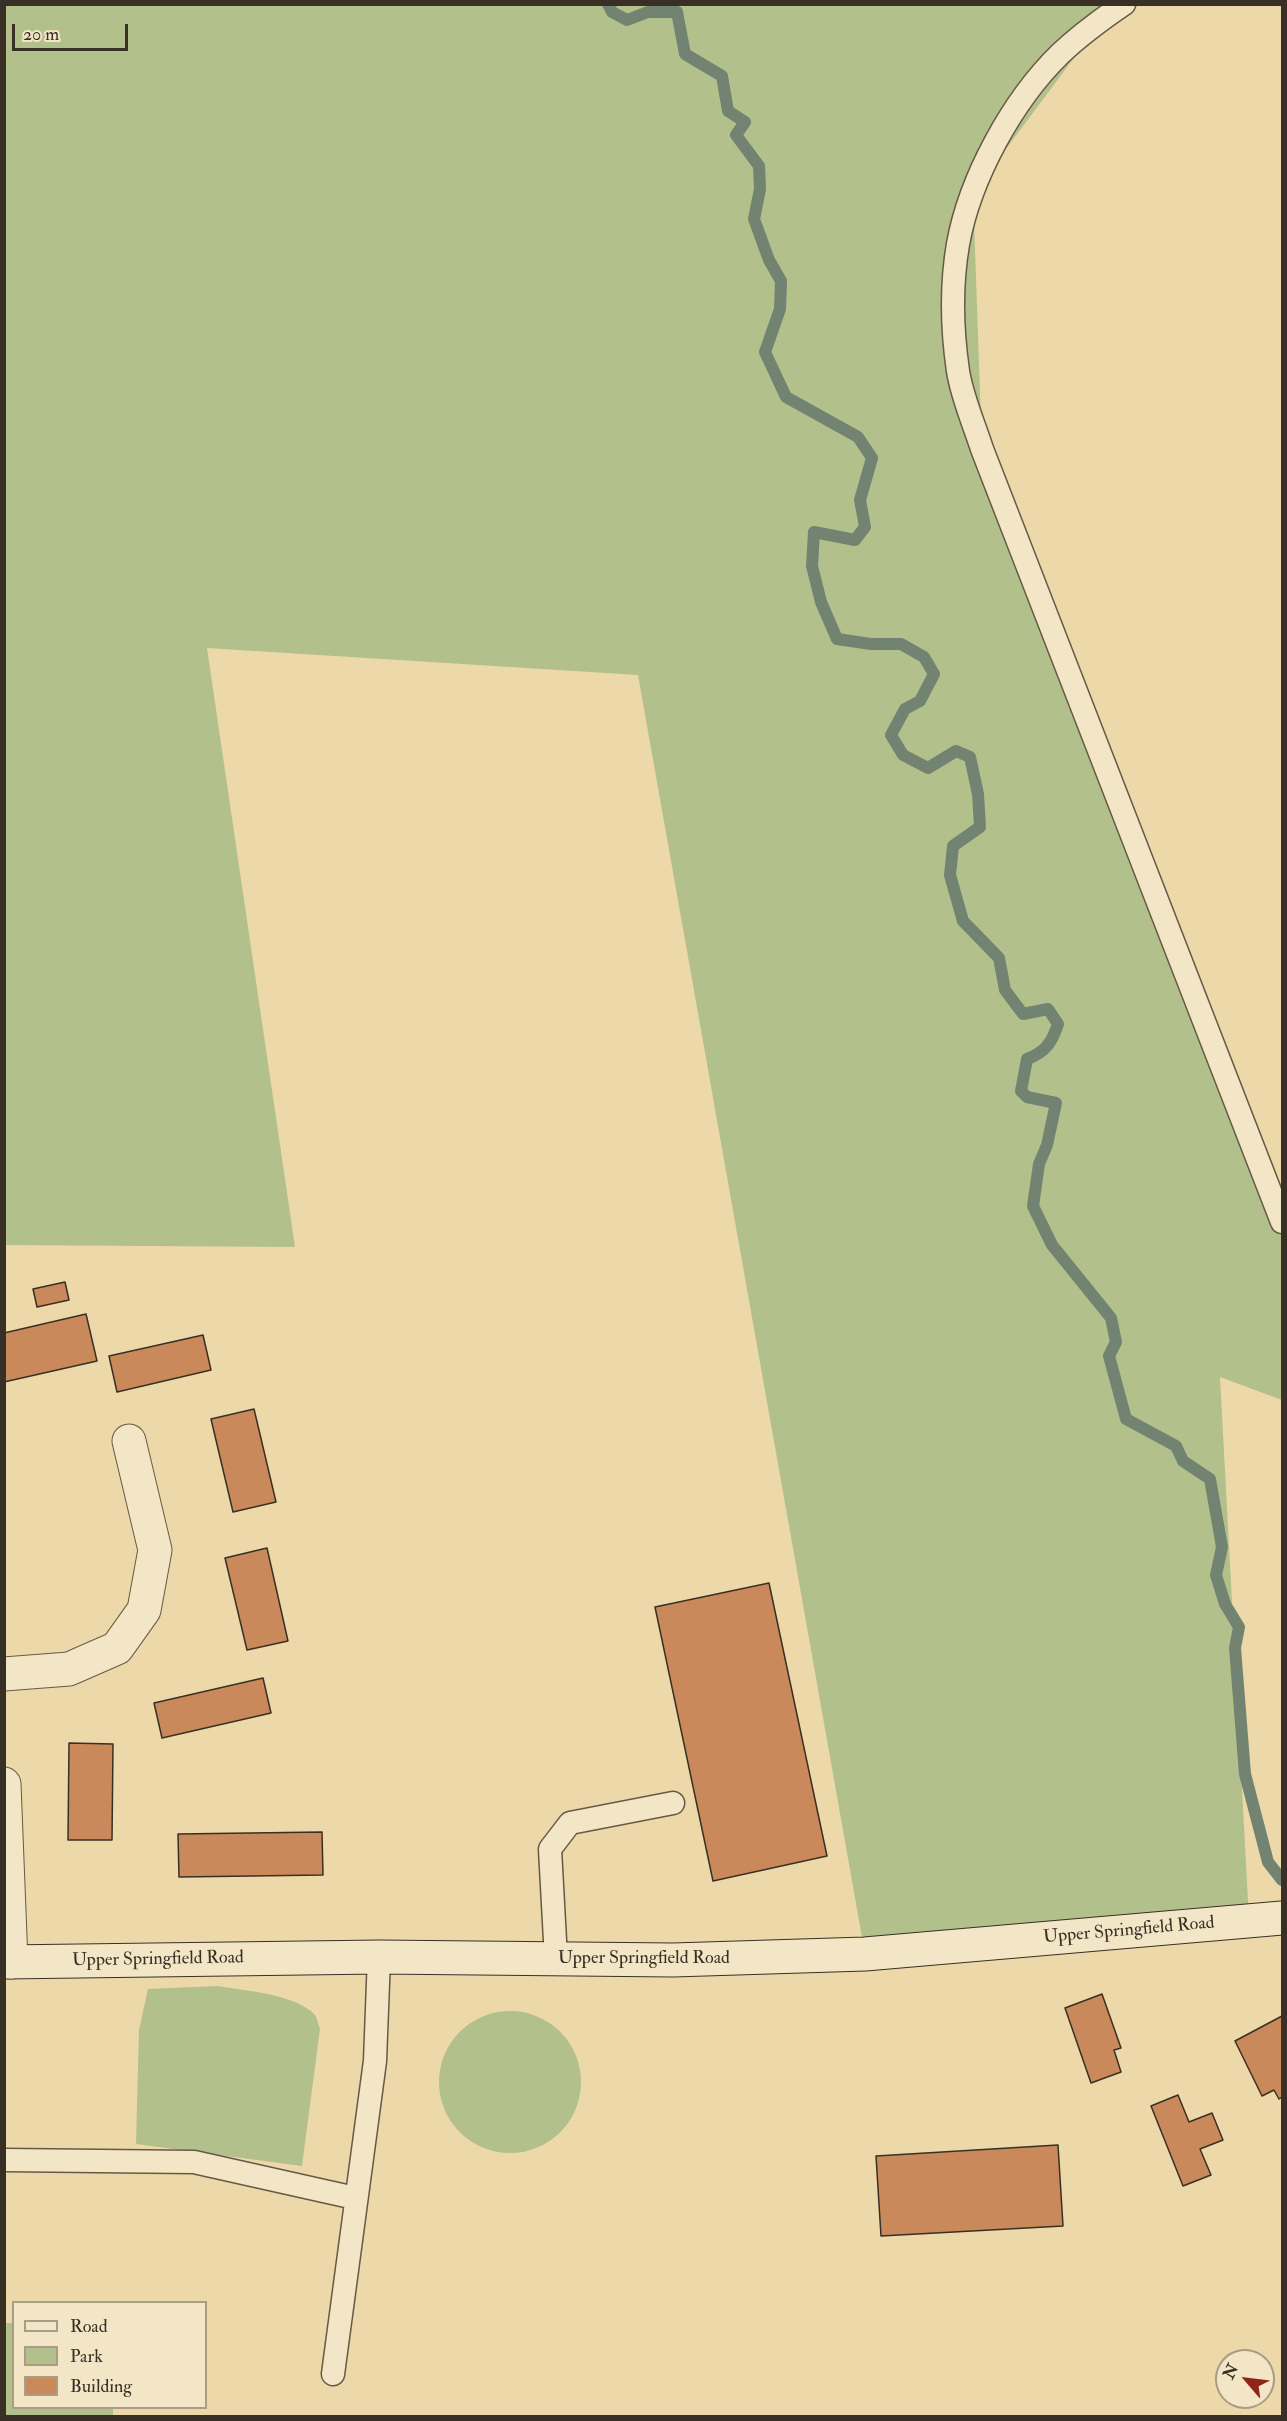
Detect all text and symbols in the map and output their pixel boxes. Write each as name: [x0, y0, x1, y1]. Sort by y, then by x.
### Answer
scale bar: [15, 12, 130, 50]
text: 20 m: [23, 23, 59, 46]
street label: Upper Springfield Road: [1042, 1913, 1216, 1949]
street label: Upper Springfield Road: [72, 1948, 244, 1972]
street label: Upper Springfield Road: [558, 1948, 730, 1970]
legend: [12, 2301, 207, 2409]
text: Road: [70, 2315, 108, 2338]
text: Park: [70, 2345, 103, 2368]
north arrow: [1215, 2349, 1275, 2409]
text: N: [1219, 2360, 1243, 2383]
text: Building: [70, 2375, 132, 2398]

